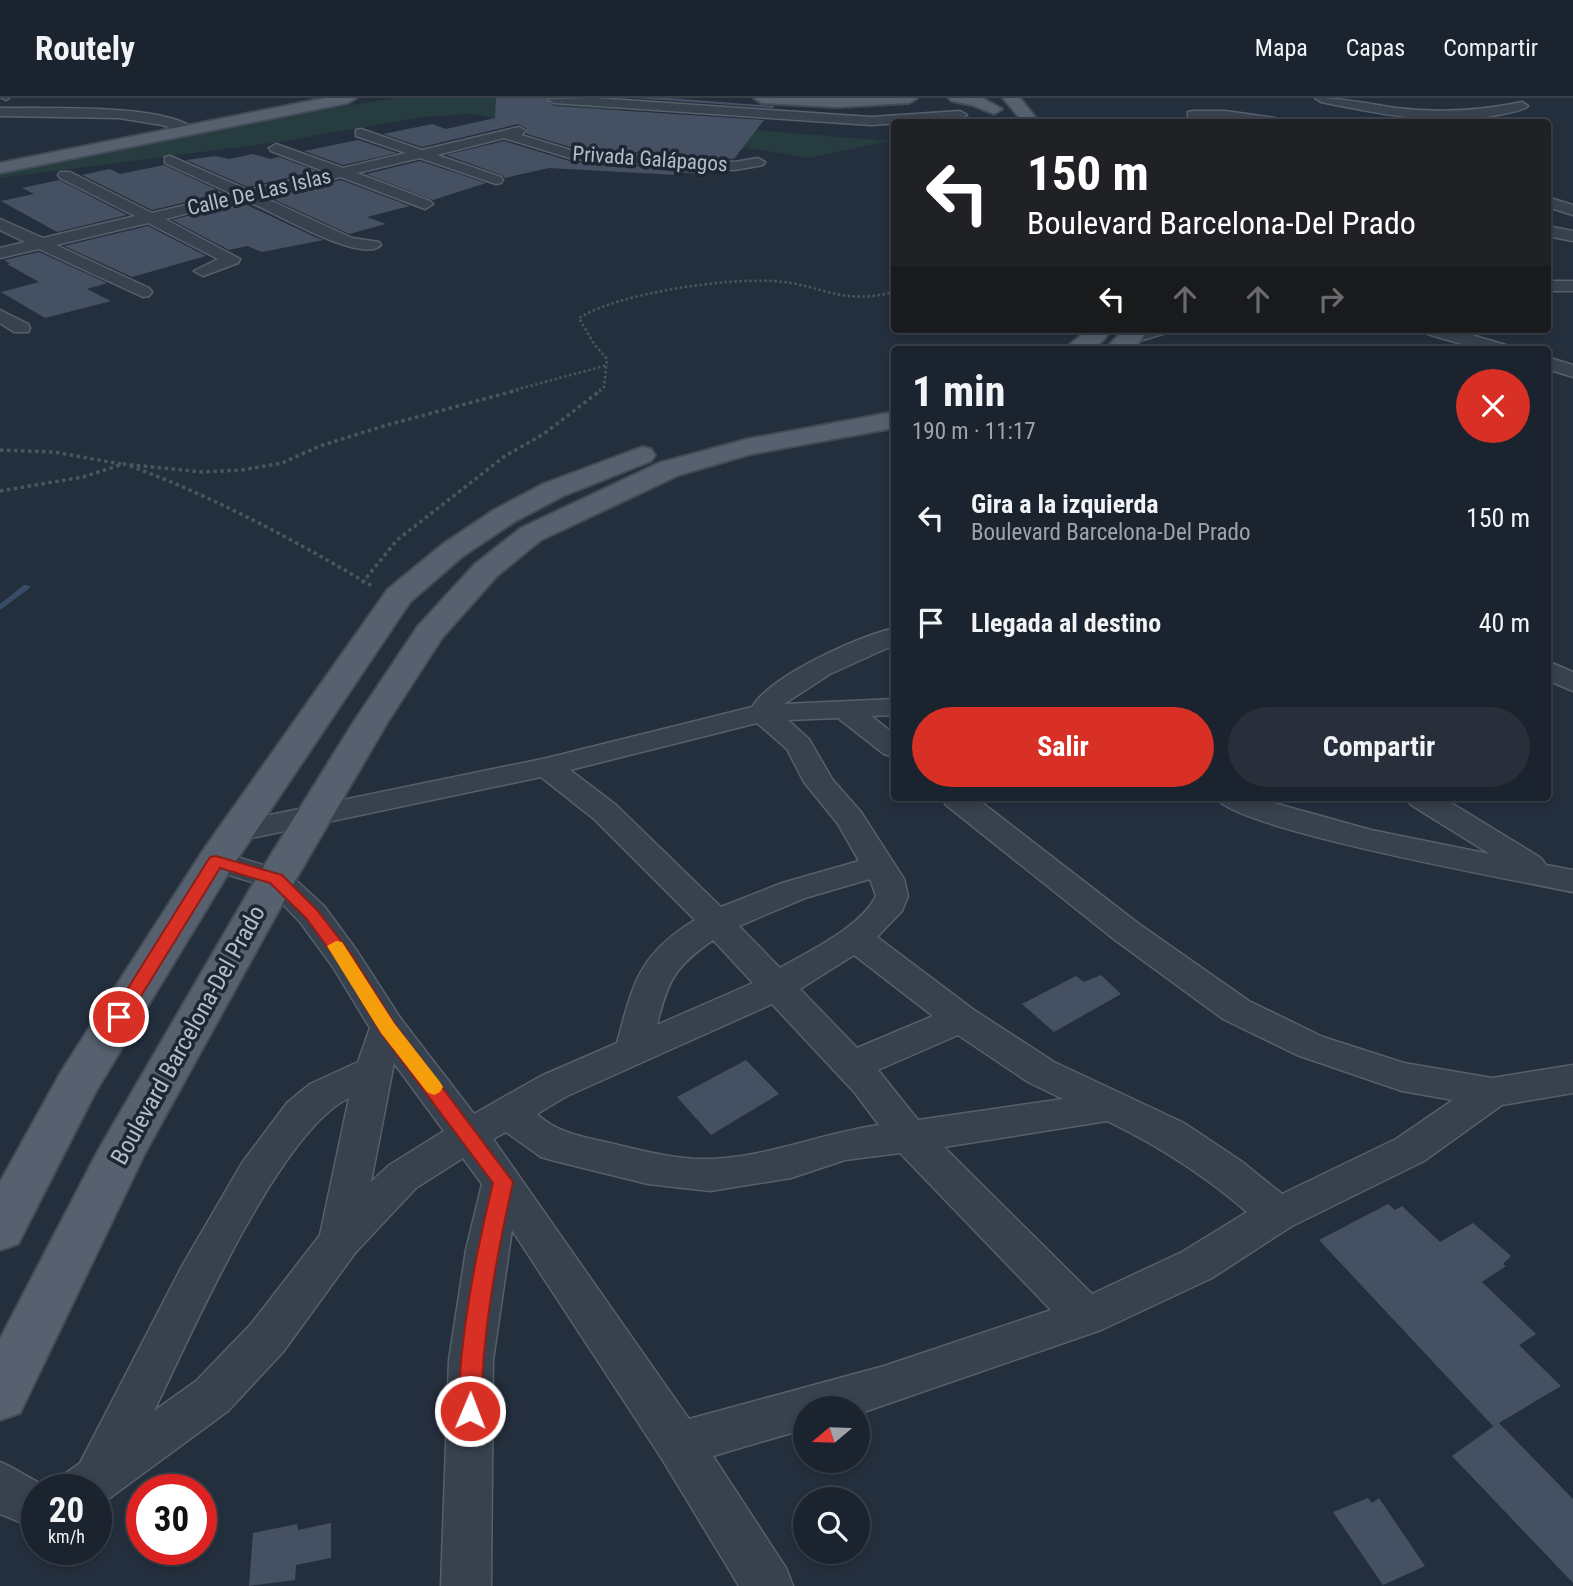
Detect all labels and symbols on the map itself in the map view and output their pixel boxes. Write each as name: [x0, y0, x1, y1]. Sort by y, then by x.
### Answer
street label: Privada Galápagos: [572, 142, 728, 176]
street label: Calle De Las Islas: [185, 164, 333, 220]
street label: Boulevard Barcelona-Del Prado: [105, 901, 271, 1169]
pin: [89, 987, 149, 1047]
position arrow: [433, 1374, 507, 1448]
north arrow: [793, 1396, 870, 1474]
speed limit sign: 30: [126, 1474, 217, 1565]

